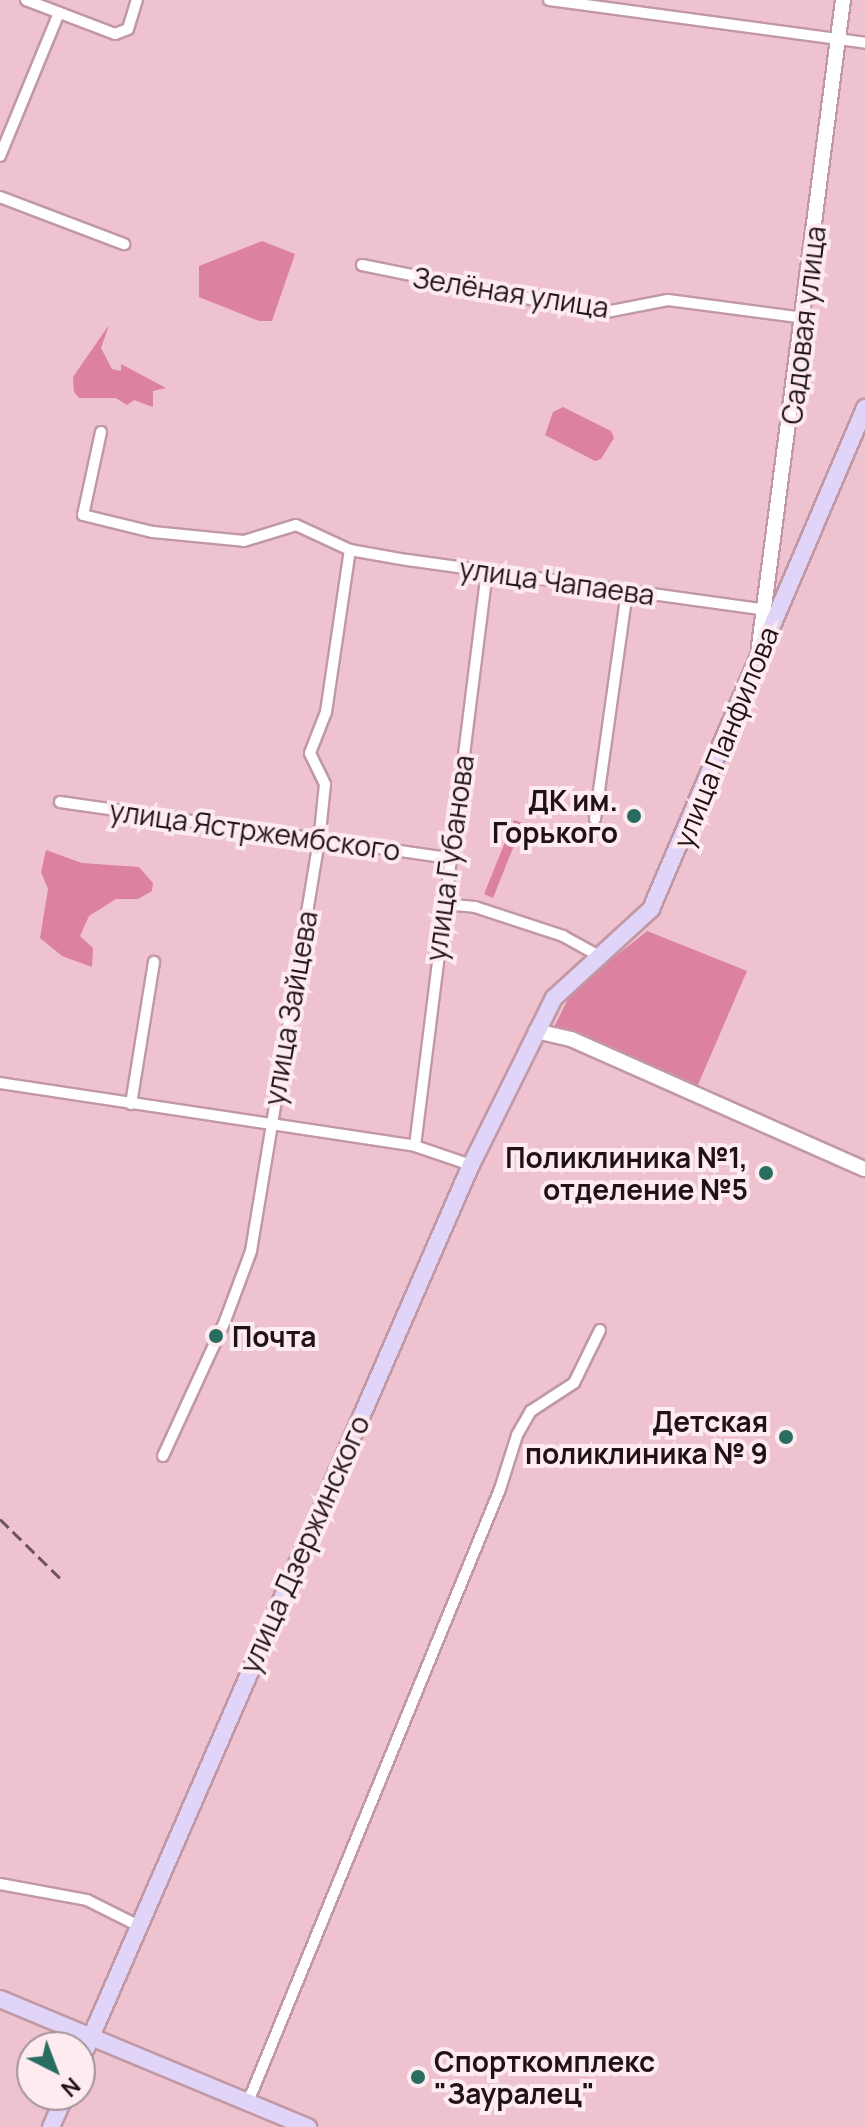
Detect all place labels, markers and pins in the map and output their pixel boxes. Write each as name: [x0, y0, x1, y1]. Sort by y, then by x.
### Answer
place label: ДК им. Горького: [492, 783, 618, 849]
marker: ДК им. Горького: [625, 807, 643, 825]
place label: Поликлиника №1, отделение №5: [504, 1140, 748, 1206]
marker: Поликлиника №1, отделение №5: [755, 1162, 777, 1184]
place label: Почта: [232, 1319, 316, 1353]
marker: Почта: [207, 1327, 225, 1345]
place label: Детская поликлиника № 9: [525, 1404, 768, 1470]
marker: Детская поликлиника № 9: [775, 1426, 797, 1448]
place label: Спорткомплекс "Зауралец": [434, 2044, 655, 2110]
marker: Спорткомплекс "Зауралец": [409, 2068, 427, 2086]

